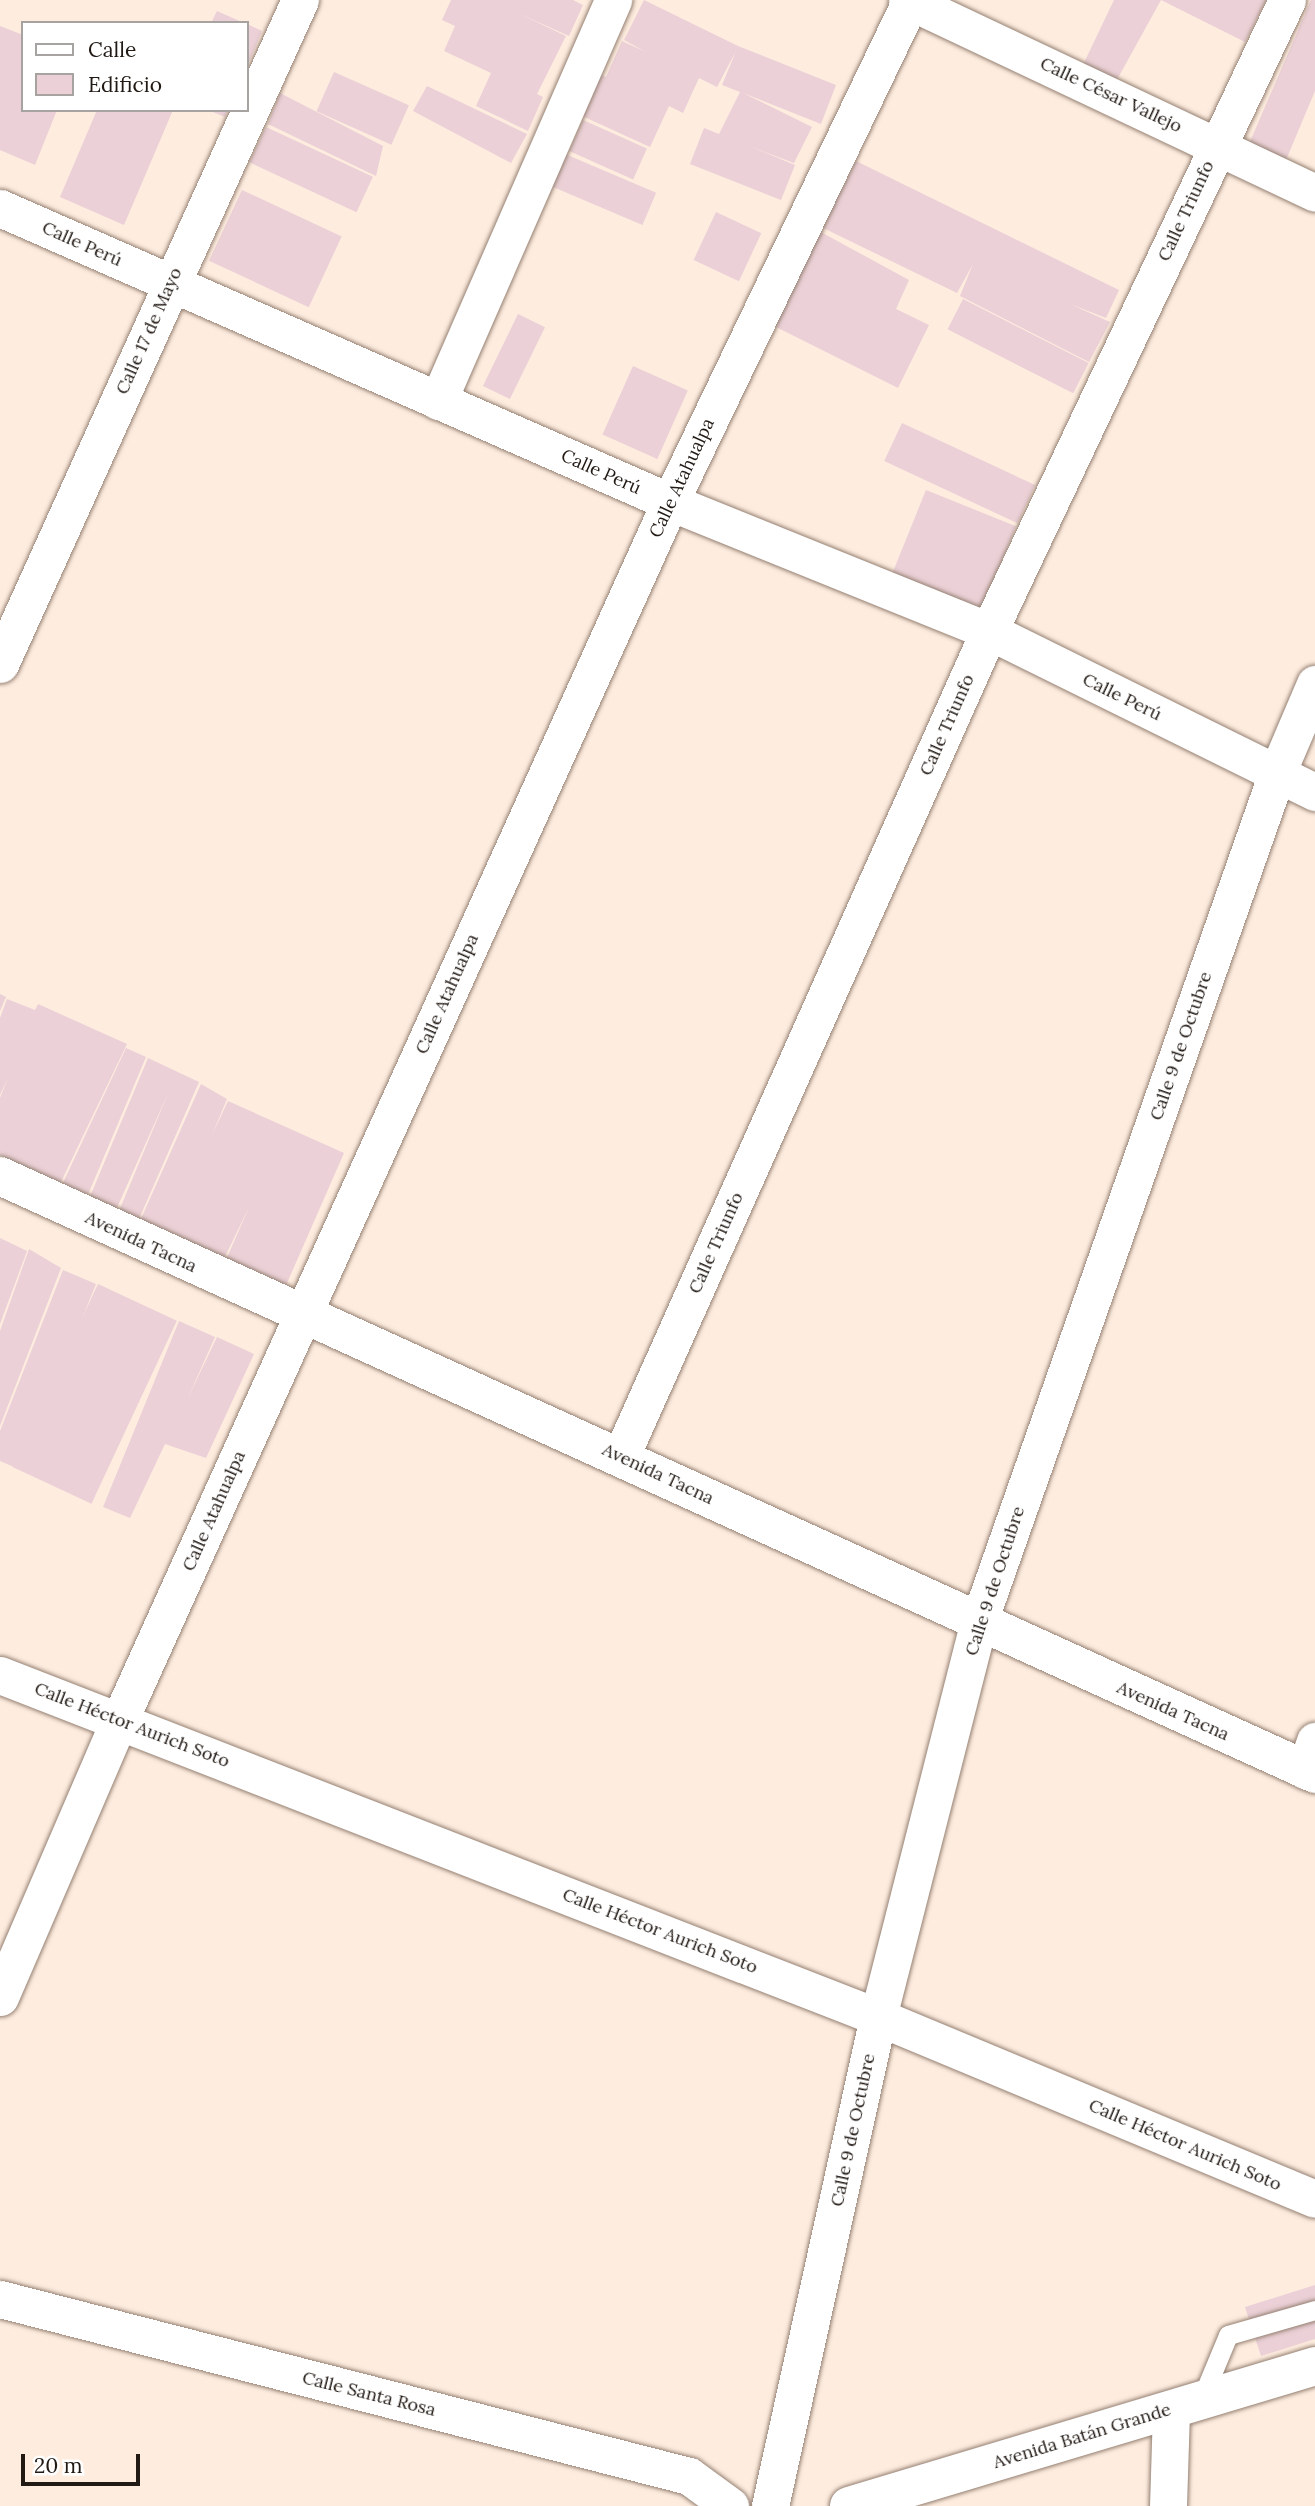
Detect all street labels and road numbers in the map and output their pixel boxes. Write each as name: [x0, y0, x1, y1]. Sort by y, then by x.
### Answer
street label: Calle César Vallejo: [1037, 53, 1185, 137]
street label: Calle Triunfo: [1153, 157, 1219, 265]
street label: Calle Perú: [39, 217, 125, 271]
street label: Calle 17 de Mayo: [111, 264, 187, 398]
street label: Calle Atahualpa: [645, 415, 719, 541]
street label: Calle Perú: [558, 445, 644, 499]
street label: Calle Perú: [1079, 669, 1165, 725]
street label: Calle Triunfo: [915, 671, 979, 779]
street label: Calle Atahualpa: [411, 931, 483, 1057]
street label: Calle 9 de Octubre: [1145, 969, 1217, 1123]
street label: Calle Triunfo: [684, 1189, 748, 1297]
street label: Avenida Tacna: [82, 1207, 200, 1277]
street label: Avenida Tacna: [599, 1439, 717, 1509]
street label: Calle Atahualpa: [178, 1448, 250, 1574]
street label: Calle 9 de Octubre: [961, 1504, 1029, 1658]
street label: Avenida Tacna: [1114, 1677, 1232, 1745]
street label: Calle Héctor Aurich Soto: [31, 1678, 233, 1772]
street label: Calle Héctor Aurich Soto: [559, 1884, 761, 1978]
street label: Calle 9 de Octubre: [826, 2052, 880, 2208]
street label: Calle Héctor Aurich Soto: [1085, 2095, 1285, 2195]
street label: Calle Santa Rosa: [300, 2367, 438, 2421]
street label: Avenida Batán Grande: [990, 2399, 1174, 2473]

